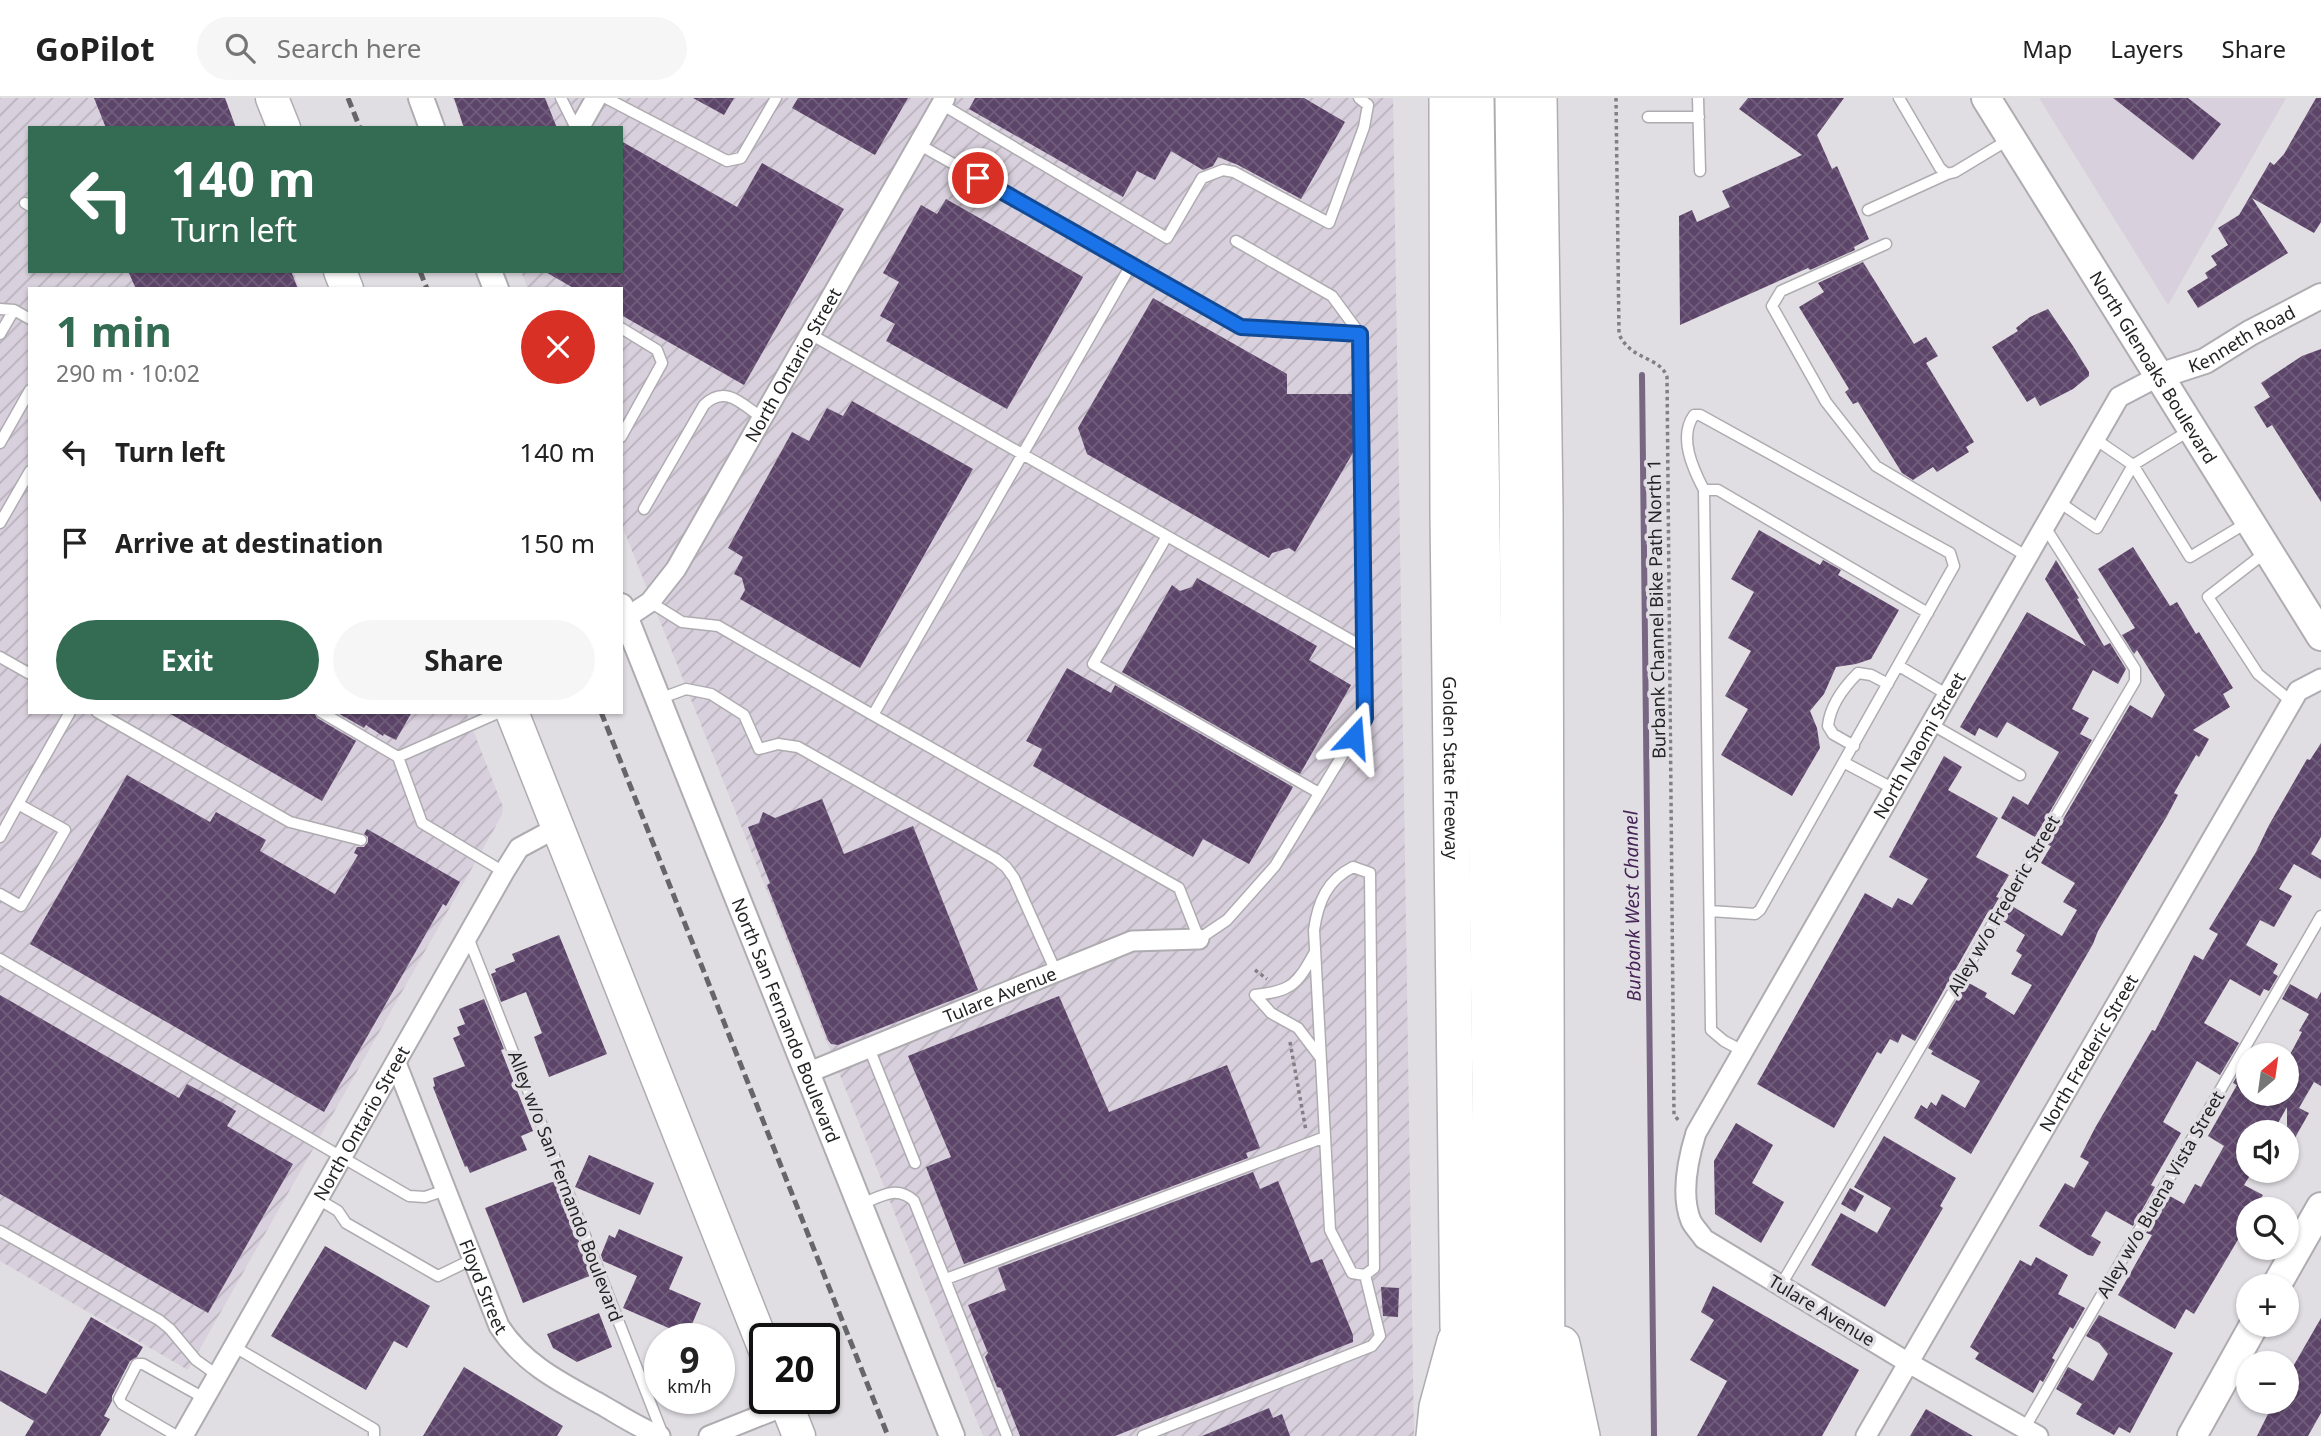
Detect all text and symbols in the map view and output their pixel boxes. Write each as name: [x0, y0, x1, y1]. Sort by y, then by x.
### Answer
search box: [197, 17, 687, 80]
text: GoPilot: [35, 26, 155, 71]
icon: search: [221, 29, 259, 67]
text: Search here: [277, 30, 421, 66]
text: Map: [2022, 32, 2072, 65]
text: Layers: [2110, 32, 2184, 65]
text: Share: [2222, 32, 2286, 65]
text: 140 m: [171, 145, 316, 211]
pin: [948, 148, 1008, 208]
icon: left: [56, 154, 147, 245]
icon: arrive: [959, 159, 997, 197]
text: Turn left: [171, 208, 297, 251]
street label: North Glenoaks Boulevard: [2084, 266, 2223, 468]
street label: North Ontario Street: [739, 283, 846, 446]
street label: Kenneth Road: [2185, 300, 2299, 378]
text: 1 min: [56, 302, 172, 359]
button: close: [521, 310, 595, 384]
text: 290 m · 10:02: [56, 357, 200, 389]
icon: left: [56, 433, 94, 471]
text: Turn left: [115, 434, 226, 470]
text: 140 m: [519, 434, 595, 470]
street label: Burbank Channel Bike Path North 1: [1641, 459, 1671, 759]
icon: arrive: [56, 524, 94, 562]
text: Arrive at destination: [115, 525, 384, 561]
text: 150 m: [519, 525, 595, 561]
button: Exit: [56, 620, 319, 700]
button: Share: [333, 620, 595, 700]
street label: North Naomi Street: [1867, 667, 1971, 823]
street label: Golden State Freeway: [1438, 676, 1464, 861]
position arrow: [1317, 700, 1391, 774]
water label: Burbank West Channel: [1617, 809, 1647, 1002]
street label: Alley w/o Frederic Street: [1942, 810, 2065, 999]
street label: North San Fernando Boulevard: [727, 894, 846, 1146]
street label: Tulare Avenue: [940, 961, 1060, 1028]
street label: North Frederic Street: [2033, 969, 2143, 1136]
street label: North Ontario Street: [308, 1041, 415, 1205]
north arrow: [2236, 1043, 2300, 1106]
map controls: [2236, 1043, 2299, 1414]
street label: Alley w/o San Fernando Boulevard: [503, 1047, 629, 1325]
street label: Alley w/o Buena Vista Street: [2091, 1086, 2229, 1302]
button: sound: [2236, 1120, 2299, 1183]
button: search: [2236, 1197, 2299, 1260]
street label: Floyd Street: [454, 1236, 513, 1339]
street label: Tulare Avenue: [1764, 1269, 1880, 1351]
button: +: [2236, 1274, 2299, 1337]
speed limit sign: 20: [749, 1323, 840, 1414]
text: 9: [679, 1336, 700, 1383]
button: −: [2236, 1351, 2299, 1414]
text: km/h: [667, 1374, 712, 1398]

